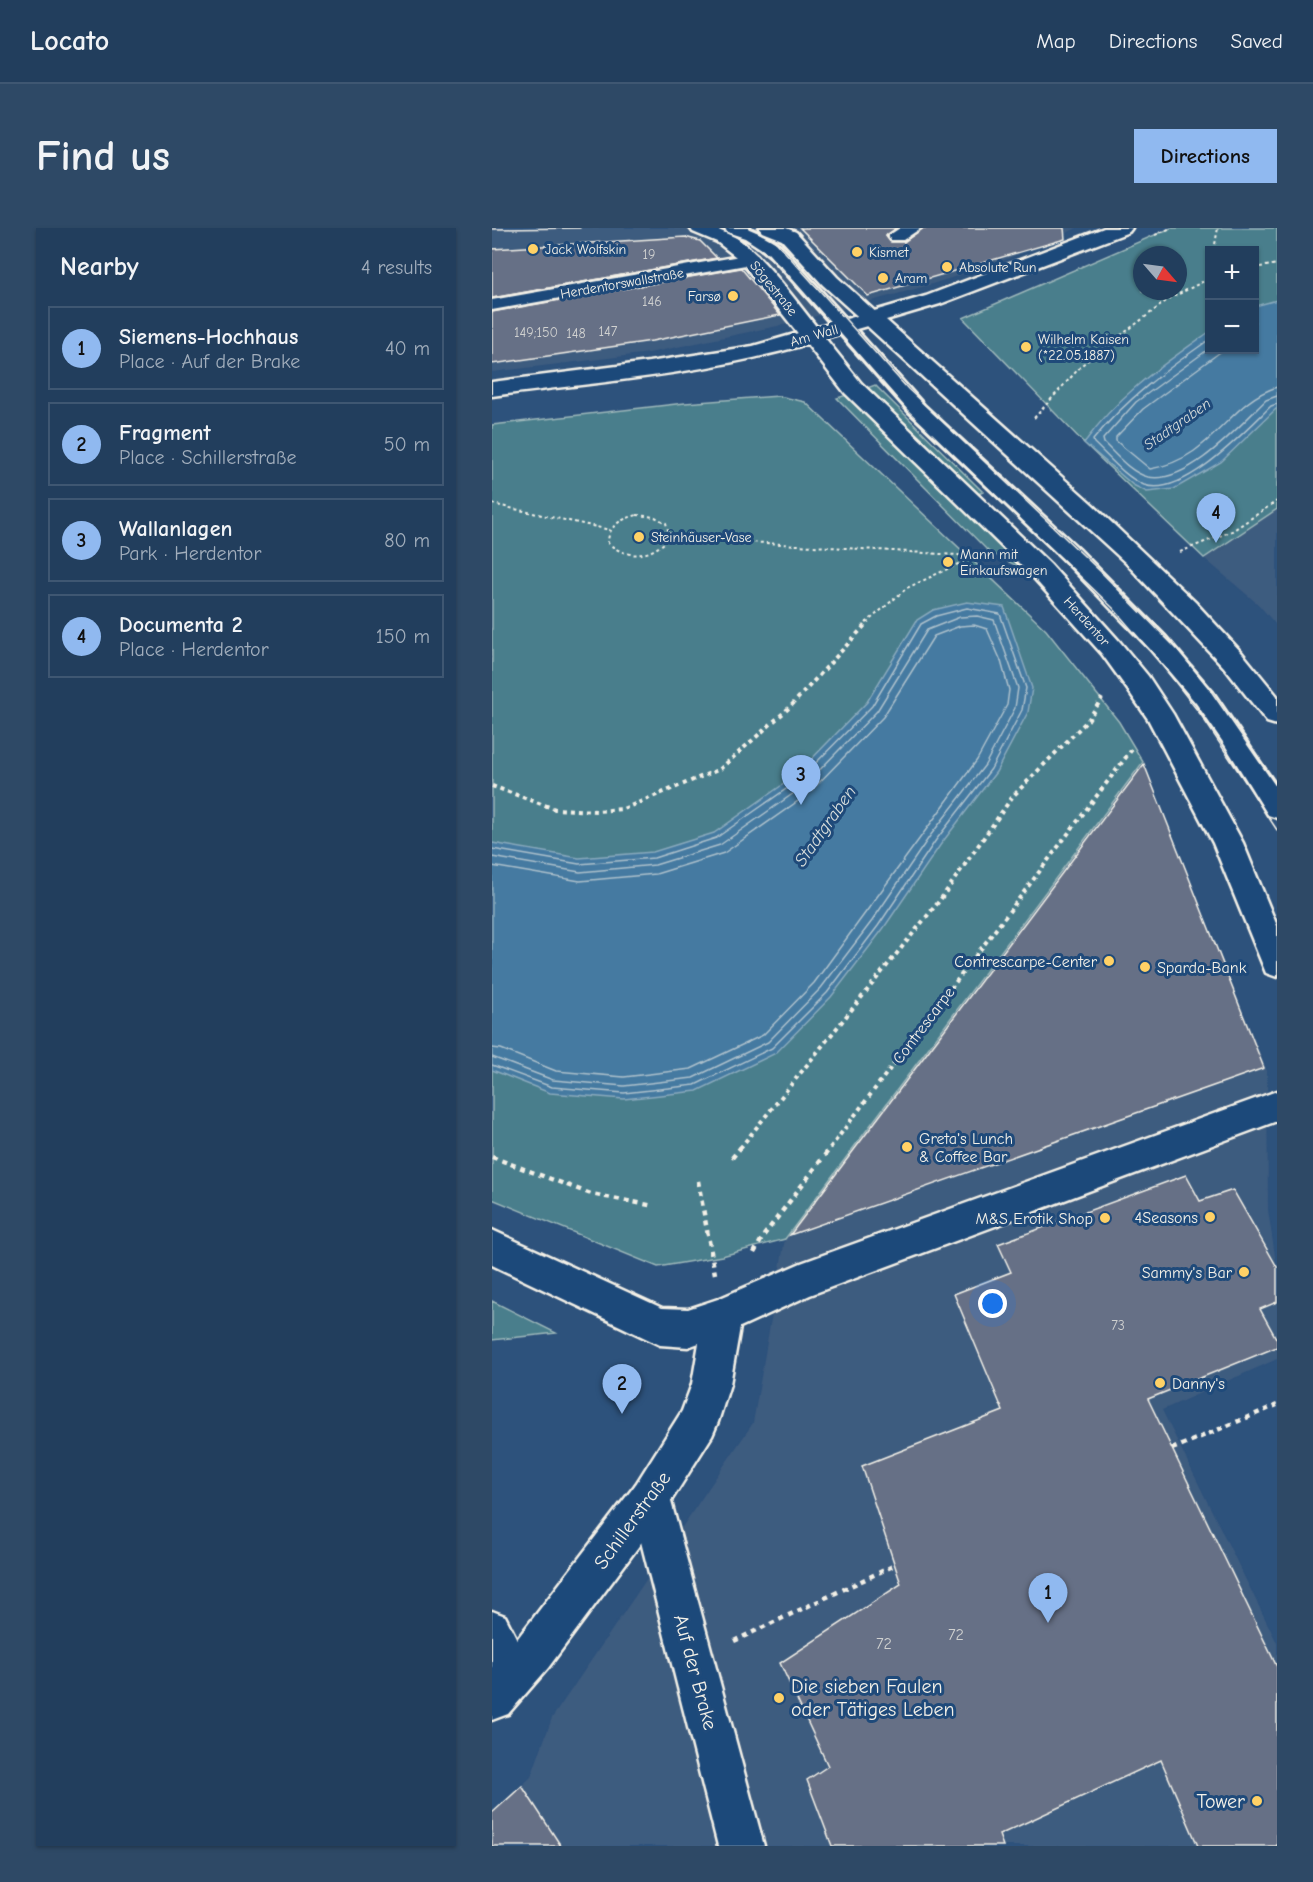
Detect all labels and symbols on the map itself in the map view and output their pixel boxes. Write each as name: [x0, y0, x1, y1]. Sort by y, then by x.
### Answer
place label: Jack Wolfskin: [545, 241, 626, 258]
marker: Jack Wolfskin: [526, 242, 540, 256]
place label: Kismet: [869, 244, 909, 261]
marker: Kismet: [850, 245, 864, 259]
house number: 19: [643, 246, 655, 263]
north arrow: [1133, 246, 1187, 300]
street label: Sögestraße: [746, 257, 801, 319]
place label: Absolute Run: [959, 259, 1036, 276]
marker: Absolute Run: [940, 260, 954, 274]
street label: Herdentorswallstraße: [559, 264, 685, 303]
place label: Aram: [895, 270, 927, 287]
marker: Aram: [876, 271, 890, 285]
place label: Farsø: [688, 288, 721, 305]
marker: Farsø: [726, 289, 740, 303]
house number: 146: [642, 293, 662, 310]
street label: Am Wall: [788, 321, 840, 350]
house number: 147: [599, 323, 618, 340]
house number: 149;150: [514, 324, 558, 341]
house number: 148: [566, 325, 586, 342]
place label: Wilhelm Kaisen (*22.05.1887): [1038, 331, 1129, 364]
marker: Wilhelm Kaisen (*22.05.1887): [1019, 340, 1033, 354]
water label: Stadtgraben: [1140, 394, 1214, 454]
pin: 4: [1196, 494, 1236, 543]
place label: Steinhäuser-Vase: [651, 529, 752, 546]
marker: Steinhäuser-Vase: [632, 530, 646, 544]
place label: Mann mit Einkaufswagen: [960, 546, 1047, 579]
marker: Mann mit Einkaufswagen: [941, 555, 955, 569]
street label: Herdentor: [1060, 593, 1114, 650]
pin: 3: [782, 756, 820, 805]
water label: Stadtgraben: [790, 782, 861, 871]
place label: Contrescarpe-Center: [954, 953, 1098, 971]
marker: Contrescarpe-Center: [1102, 954, 1116, 968]
place label: Sparda-Bank: [1157, 959, 1247, 977]
marker: Sparda-Bank: [1138, 960, 1152, 974]
street label: Contrescarpe: [889, 984, 958, 1067]
place label: Greta's Lunch & Coffee Bar: [919, 1130, 1013, 1166]
marker: Greta's Lunch & Coffee Bar: [900, 1140, 914, 1154]
place label: 4Seasons: [1135, 1209, 1198, 1227]
place label: M&S Erotik Shop: [975, 1210, 1093, 1228]
marker: 4Seasons: [1203, 1210, 1217, 1224]
marker: M&S Erotik Shop: [1098, 1211, 1112, 1225]
place label: Sammy's Bar: [1142, 1264, 1233, 1282]
marker: Sammy's Bar: [1237, 1265, 1251, 1279]
your location: [978, 1289, 1007, 1318]
house number: 73: [1111, 1317, 1125, 1334]
pin: 2: [602, 1364, 642, 1414]
place label: Danny's: [1172, 1375, 1225, 1393]
marker: Danny's: [1153, 1376, 1167, 1390]
street label: Schillerstraße: [589, 1467, 676, 1574]
pin: 1: [1028, 1574, 1068, 1623]
street label: Auf der Brake: [669, 1612, 722, 1733]
house number: 72: [948, 1626, 964, 1644]
house number: 72: [876, 1635, 892, 1653]
place label: Die sieben Faulen oder Tätiges Leben: [791, 1675, 955, 1721]
marker: Die sieben Faulen oder Tätiges Leben: [772, 1691, 786, 1705]
place label: Tower: [1196, 1790, 1245, 1813]
marker: Tower: [1250, 1794, 1264, 1808]

